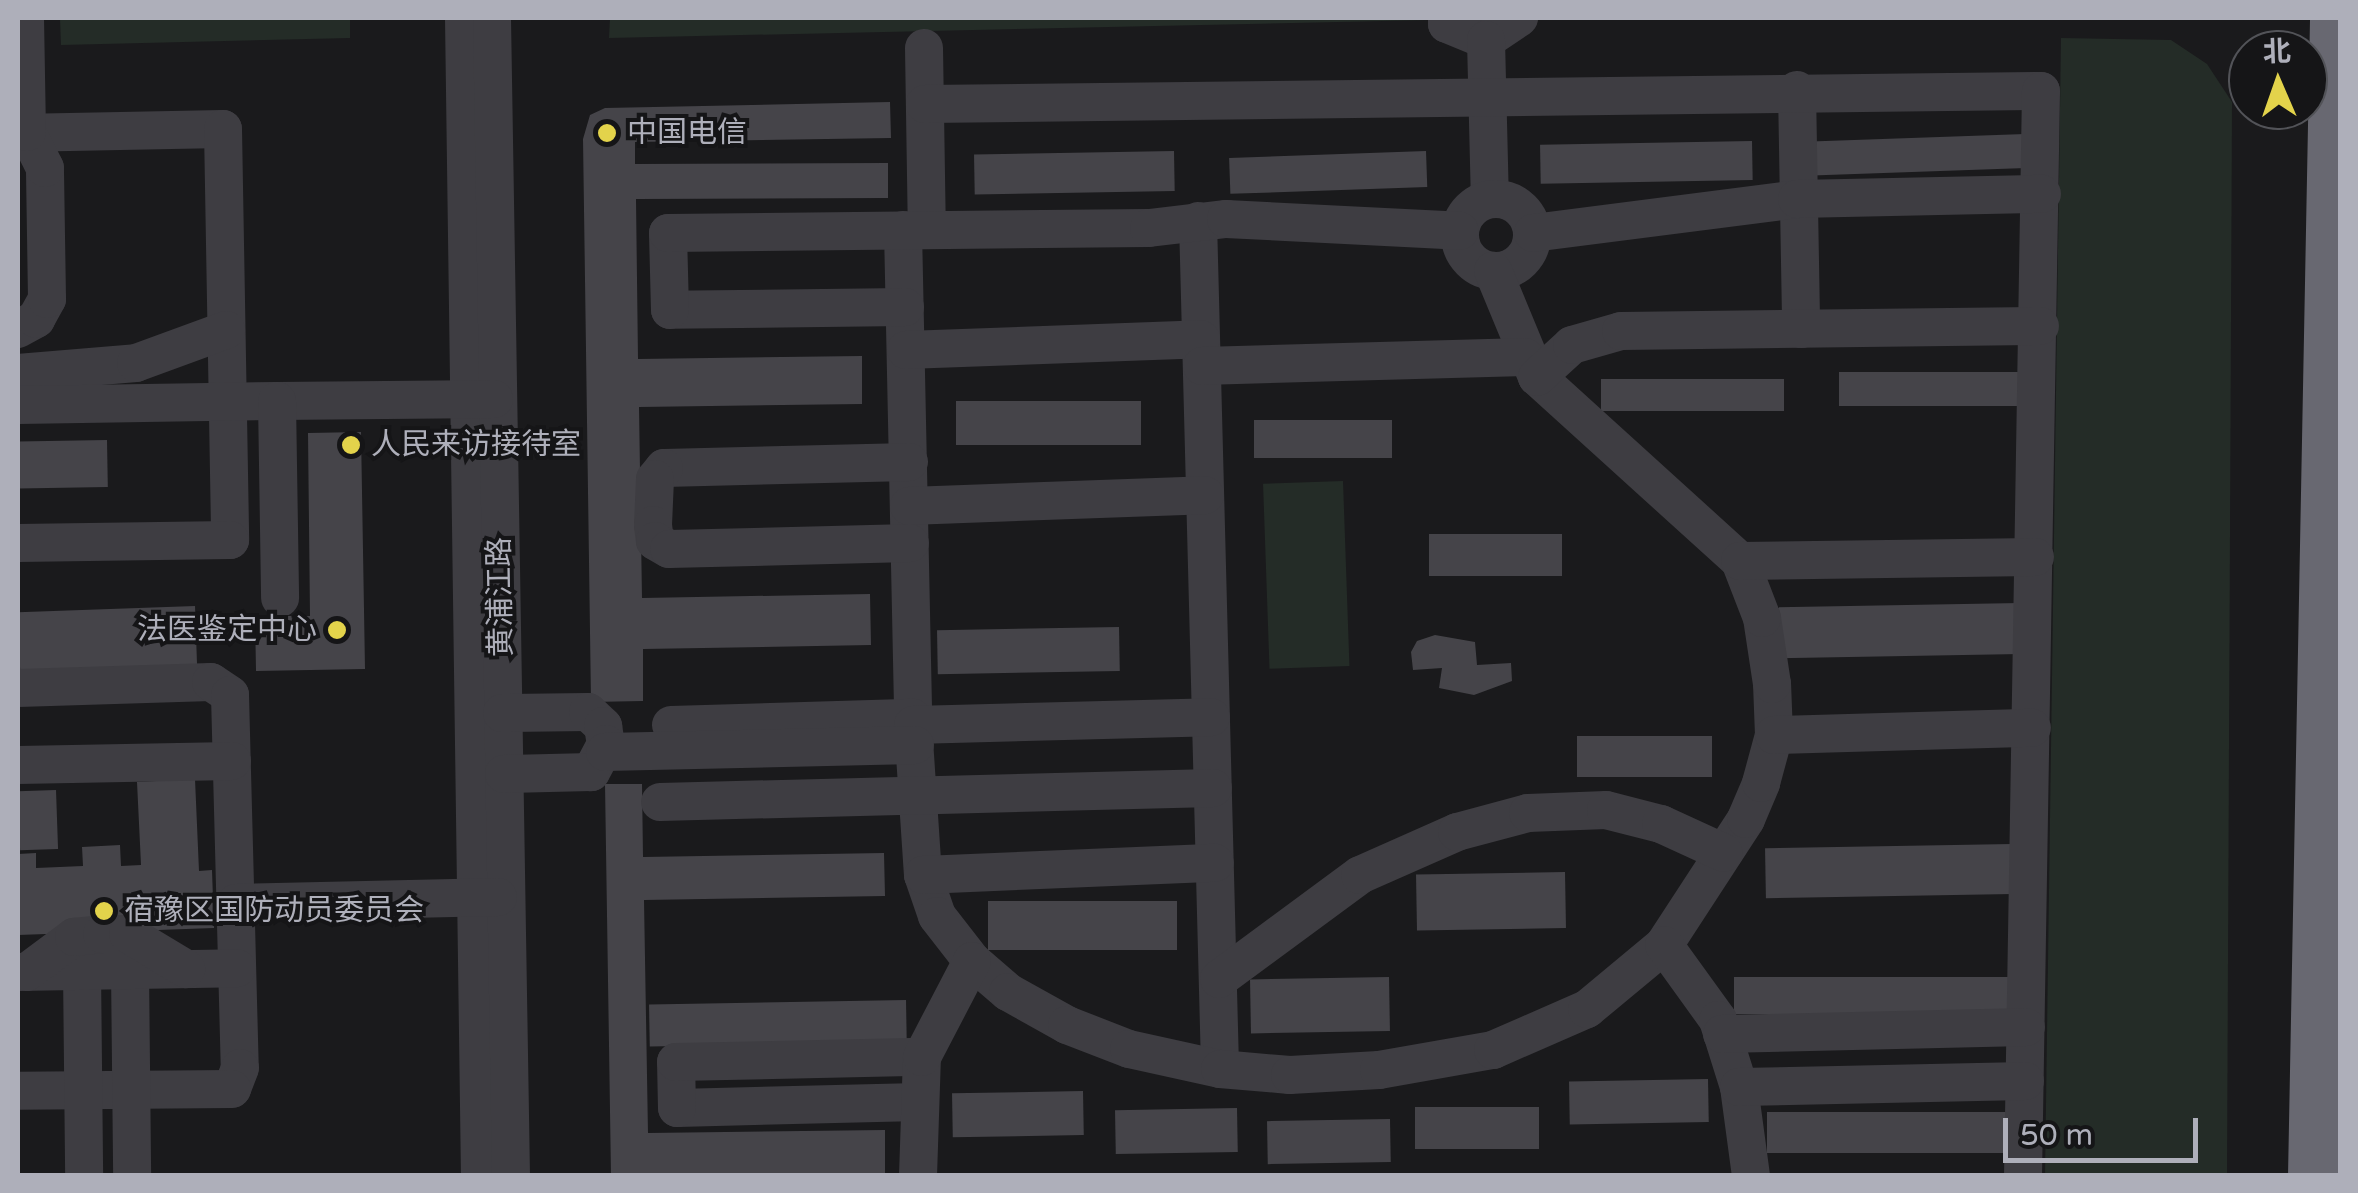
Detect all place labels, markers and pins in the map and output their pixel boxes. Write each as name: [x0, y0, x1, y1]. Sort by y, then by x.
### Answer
place label: 中国电信: [627, 115, 747, 151]
marker: 中国电信: [596, 122, 618, 144]
place label: 人民来访接待室: [371, 427, 581, 463]
marker: 人民来访接待室: [340, 434, 362, 456]
place label: 法医鉴定中心: [137, 612, 317, 648]
marker: 法医鉴定中心: [326, 619, 348, 641]
place label: 宿豫区国防动员委员会: [124, 893, 424, 929]
marker: 宿豫区国防动员委员会: [93, 900, 115, 922]

